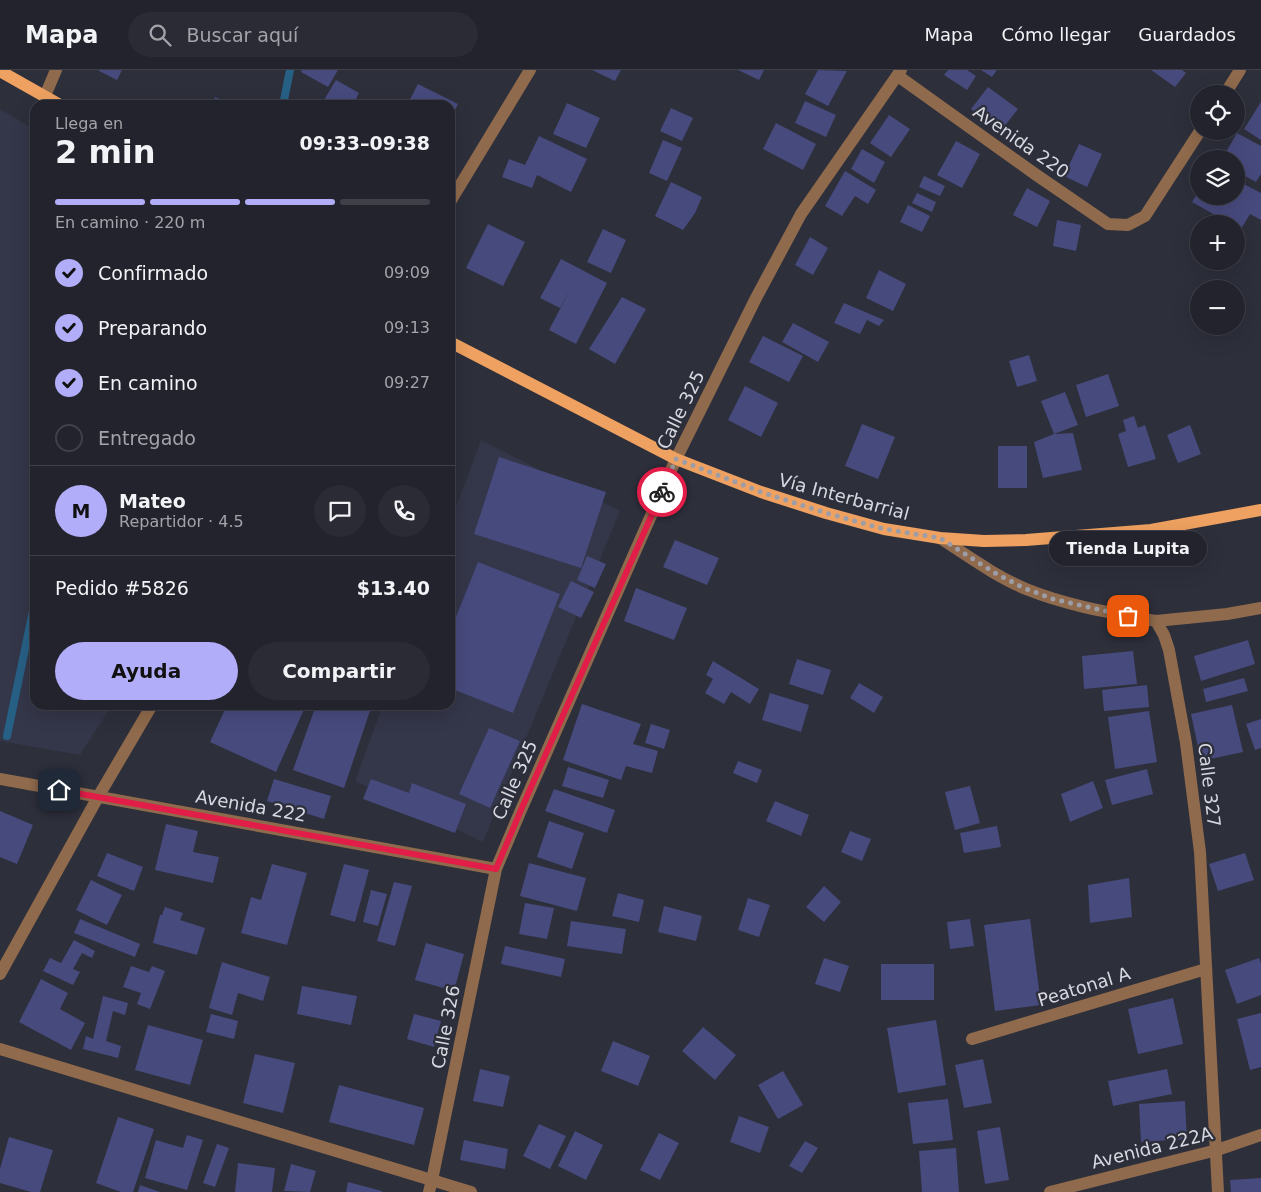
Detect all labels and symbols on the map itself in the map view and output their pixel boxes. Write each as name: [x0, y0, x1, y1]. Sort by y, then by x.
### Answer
street label: Avenida 220: [969, 101, 1073, 182]
street label: Calle 325: [653, 367, 709, 452]
courier: [637, 467, 687, 517]
street label: Vía Interbarrial: [777, 469, 912, 524]
callout: Tienda Lupita: [1049, 531, 1207, 566]
pin: [1107, 595, 1149, 637]
street label: Calle 325: [488, 737, 541, 823]
street label: Calle 327: [1194, 742, 1225, 828]
pin: [38, 769, 80, 811]
street label: Avenida 222: [194, 785, 308, 826]
street label: Peatonal A: [1035, 962, 1133, 1011]
street label: Calle 326: [427, 983, 464, 1071]
street label: Avenida 222A: [1089, 1122, 1215, 1173]

